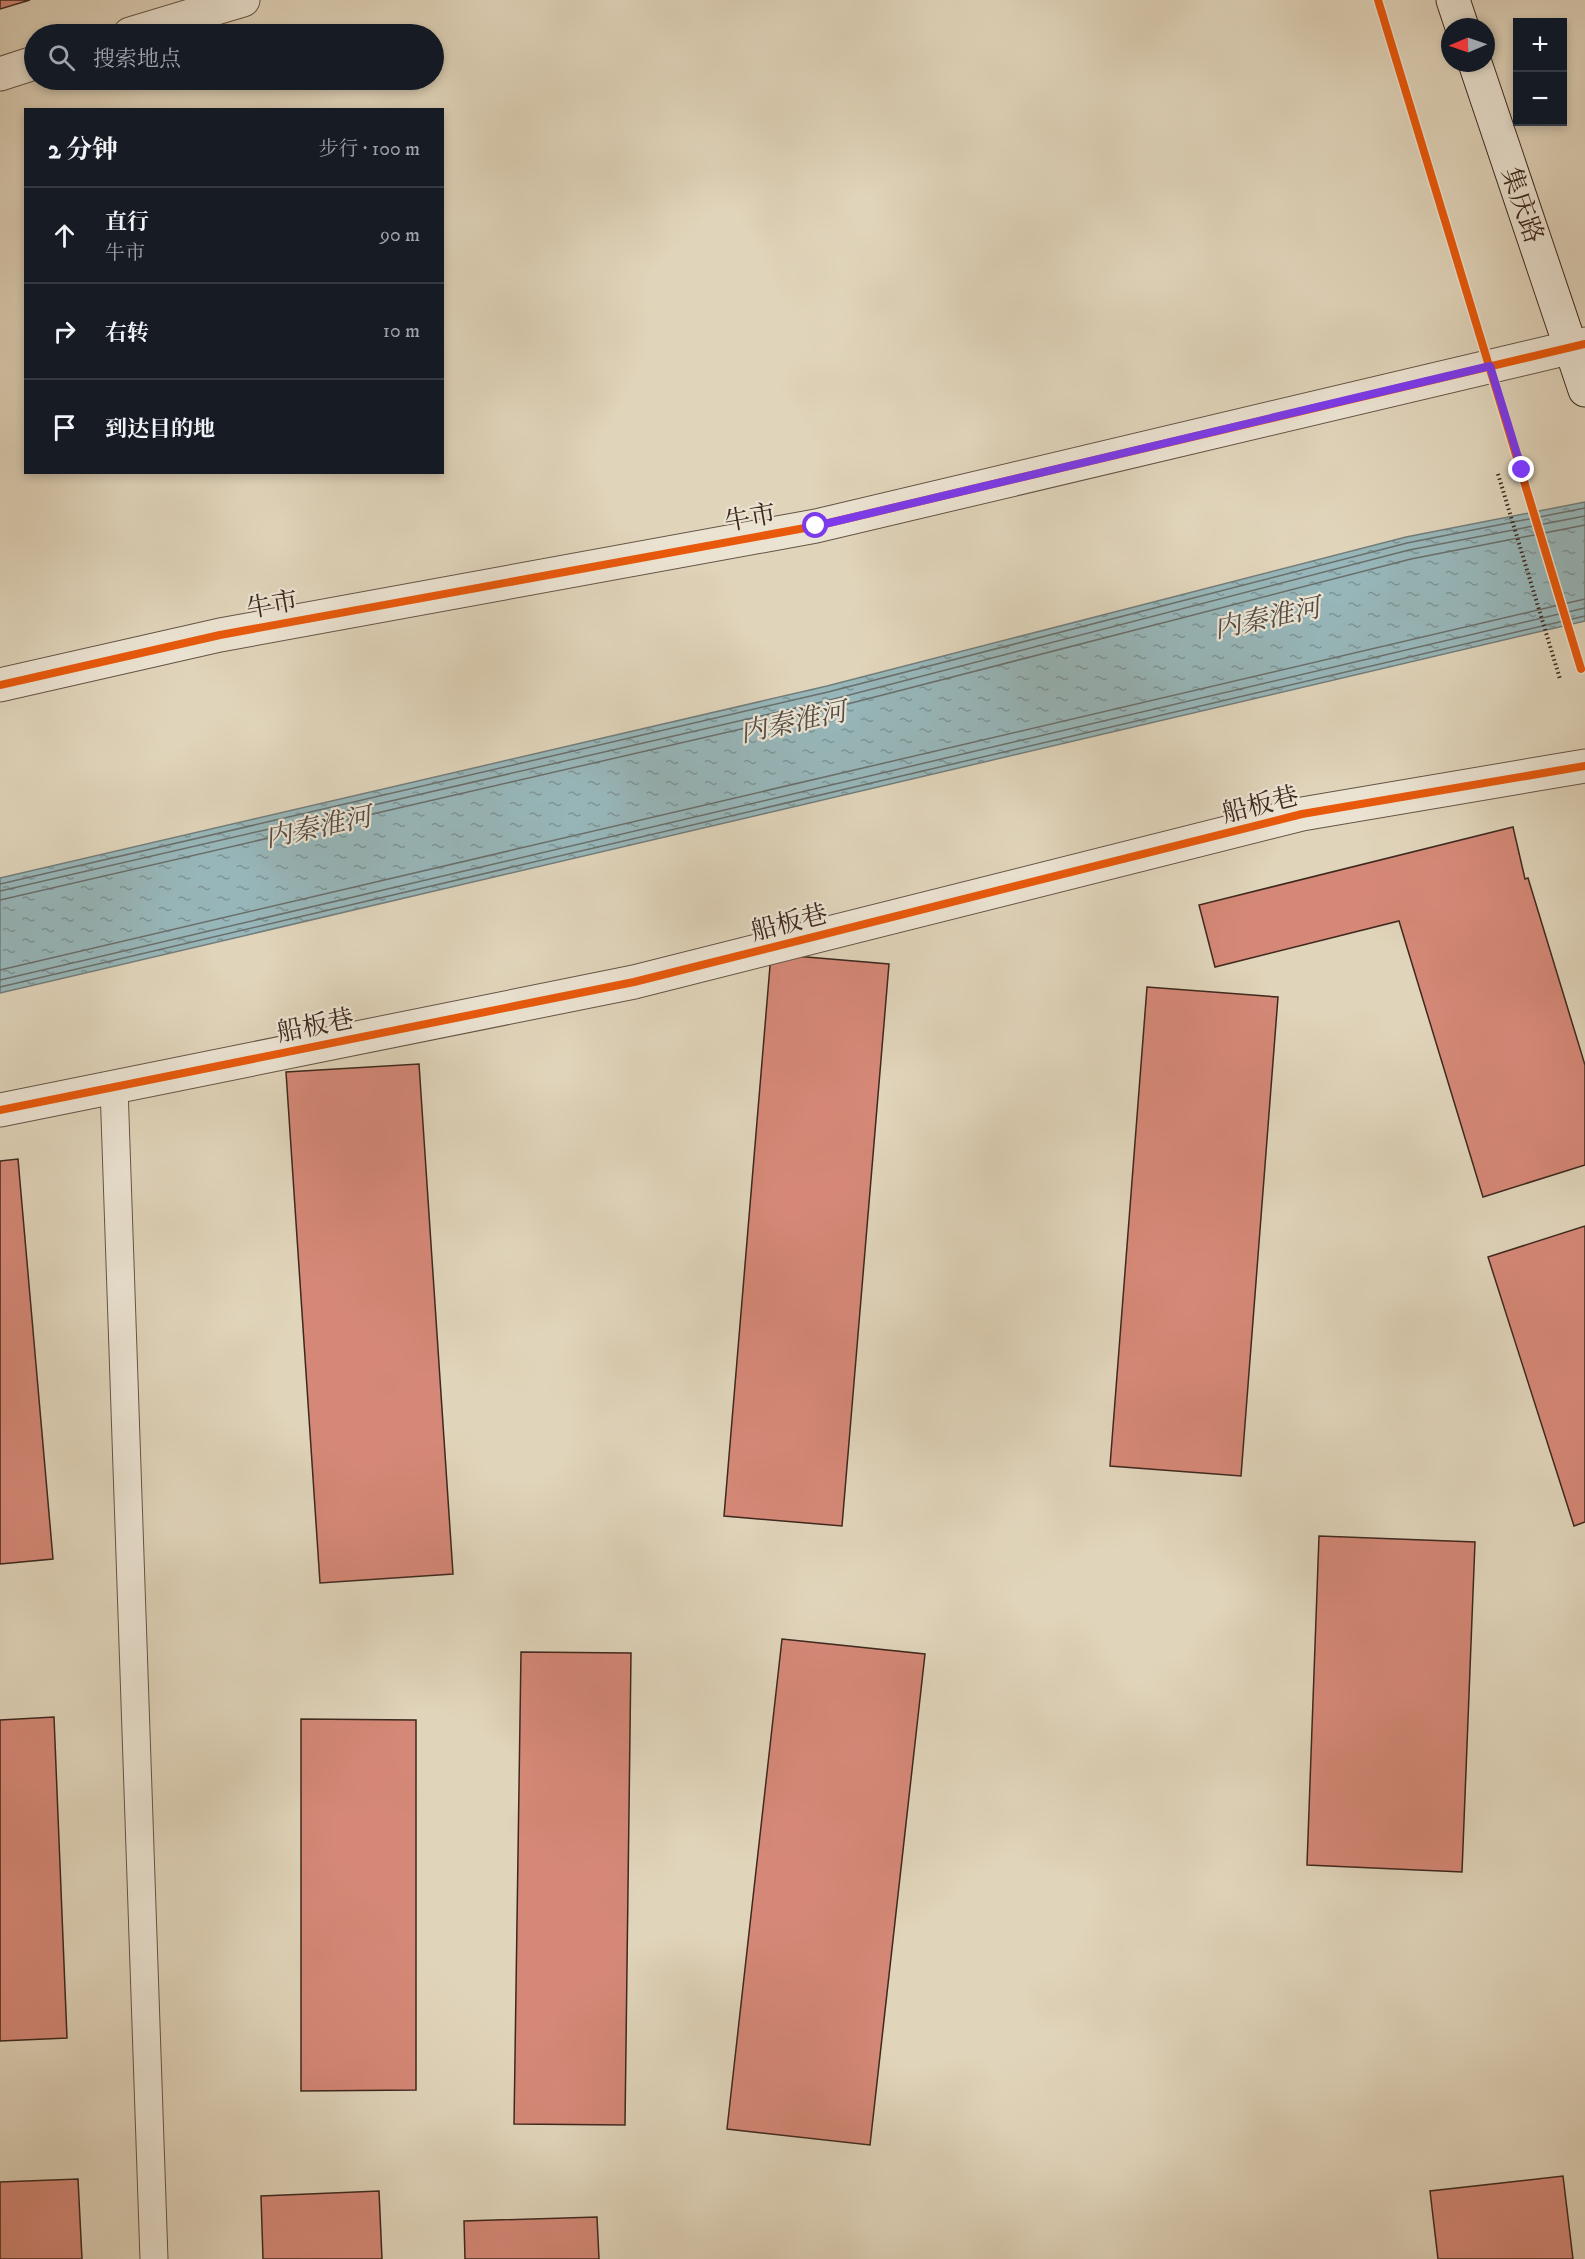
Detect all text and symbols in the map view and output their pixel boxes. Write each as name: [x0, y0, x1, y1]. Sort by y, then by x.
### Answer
north arrow: [1441, 18, 1495, 72]
map controls: [1513, 18, 1567, 126]
button: +: [1513, 18, 1567, 72]
search box: [24, 24, 444, 90]
icon: search: [45, 41, 78, 74]
text: 搜索地点: [93, 46, 181, 73]
button: −: [1513, 72, 1567, 126]
text: 2 分钟: [48, 134, 118, 167]
text: 步行 · 100 m: [318, 137, 420, 162]
street label: 集庆路: [1493, 163, 1550, 248]
text: 直行: [105, 209, 149, 236]
icon: ahead: [48, 219, 81, 252]
text: 90 m: [380, 223, 420, 248]
text: 牛市: [105, 241, 145, 266]
icon: right: [48, 315, 81, 348]
text: 10 m: [383, 319, 420, 344]
text: 右转: [105, 320, 149, 347]
icon: arrive: [48, 411, 81, 444]
text: 到达目的地: [105, 416, 215, 443]
route end: [1508, 456, 1534, 482]
street label: 牛市: [722, 498, 779, 539]
route start: [802, 512, 828, 538]
street label: 牛市: [244, 585, 301, 626]
water label: 内秦淮河: [1211, 590, 1328, 647]
water label: 内秦淮河: [737, 694, 854, 751]
street label: 船板巷: [1219, 780, 1302, 831]
water label: 内秦淮河: [262, 799, 379, 856]
street label: 船板巷: [748, 898, 831, 949]
street label: 船板巷: [274, 1003, 357, 1050]

